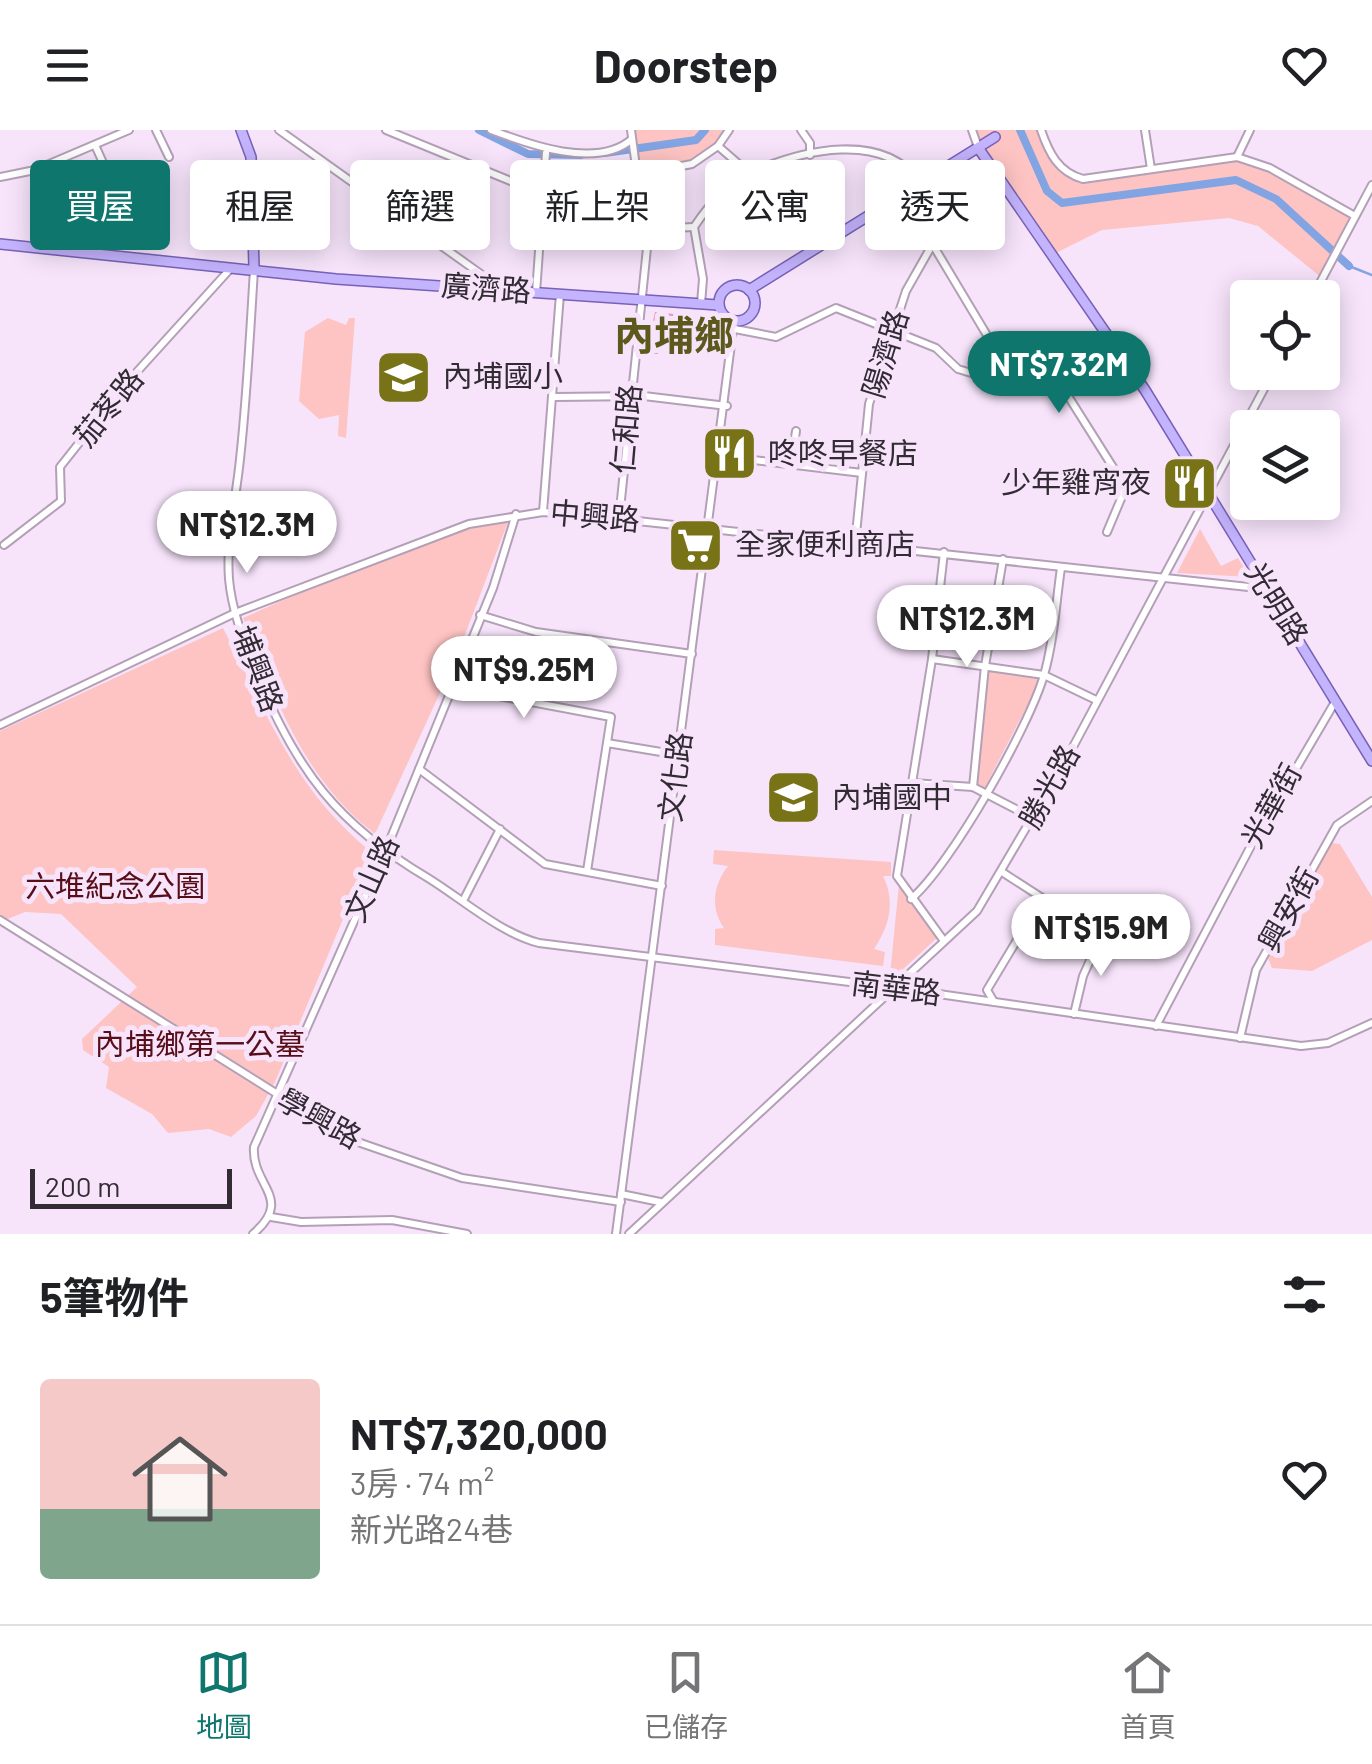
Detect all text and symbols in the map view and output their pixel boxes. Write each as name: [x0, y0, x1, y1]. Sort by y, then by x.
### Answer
icon: menu: [40, 38, 95, 93]
text: Doorstep: [594, 38, 778, 92]
icon: heart: [1277, 38, 1332, 93]
chip: 買屋: [30, 160, 170, 250]
chip: 租屋: [190, 160, 330, 250]
chip: 篩選: [350, 160, 490, 250]
chip: 新上架: [510, 160, 685, 250]
chip: 公寓: [705, 160, 845, 250]
chip: 透天: [865, 160, 1005, 250]
street label: 廣濟路: [440, 266, 532, 308]
map controls: [1230, 280, 1340, 520]
button: locate: [1230, 280, 1340, 390]
street label: 陽濟路: [854, 305, 914, 402]
district label: 內埔鄉: [614, 310, 734, 358]
pin: NT$7.32M: [956, 331, 1162, 416]
text: NT$7.32M: [990, 344, 1128, 382]
school or university icon: 內埔國小: [374, 347, 434, 407]
place label: 內埔國小: [443, 357, 563, 393]
street label: 茄苳路: [65, 360, 150, 453]
street label: 仁和路: [603, 382, 647, 475]
button: layers: [1230, 410, 1340, 520]
restaurant icon: 咚咚早餐店: [699, 424, 759, 484]
place label: 咚咚早餐店: [768, 434, 918, 470]
restaurant icon: 少年雞宵夜: [1160, 453, 1220, 513]
place label: 少年雞宵夜: [1001, 463, 1151, 499]
pin: NT$12.3M: [144, 491, 350, 576]
street label: 中興路: [549, 493, 642, 537]
text: NT$12.3M: [179, 504, 315, 542]
supermarket icon: 全家便利商店: [666, 515, 726, 575]
place label: 全家便利商店: [735, 525, 915, 561]
street label: 光明路: [1239, 555, 1317, 651]
pin: NT$12.3M: [864, 585, 1070, 670]
text: NT$12.3M: [899, 598, 1035, 636]
street label: 埔興路: [226, 620, 292, 717]
pin: NT$9.25M: [421, 636, 627, 721]
text: NT$9.25M: [453, 649, 595, 687]
street label: 文化路: [651, 730, 697, 824]
street label: 勝光路: [1011, 738, 1086, 834]
street label: 光華街: [1233, 757, 1308, 853]
school or university icon: 內埔國中: [763, 768, 823, 828]
place label: 內埔國中: [832, 778, 952, 814]
street label: 文山路: [335, 830, 405, 927]
street label: 興安街: [1250, 861, 1325, 957]
park label: 六堆紀念公園: [25, 867, 205, 903]
pin: NT$15.9M: [998, 894, 1204, 979]
text: NT$15.9M: [1033, 907, 1169, 945]
street label: 南華路: [849, 964, 943, 1010]
park label: 內埔鄉第一公墓: [95, 1025, 305, 1061]
street label: 學興路: [272, 1080, 368, 1155]
scale bar: [30, 1164, 232, 1208]
text: 200 m: [45, 1169, 120, 1203]
icon: filters: [1277, 1267, 1332, 1322]
text: 5筆物件: [40, 1271, 189, 1321]
text: NT$7,320,000: [350, 1408, 608, 1458]
icon: home: [120, 1419, 240, 1539]
icon: heart: [1277, 1452, 1332, 1507]
text: 3房 · 74 m²: [350, 1463, 494, 1501]
text: 新光路24巷: [350, 1509, 513, 1547]
tab: 地圖: [196, 1645, 252, 1745]
tab: 已儲存: [644, 1645, 728, 1745]
tab: 首頁: [1120, 1645, 1176, 1745]

